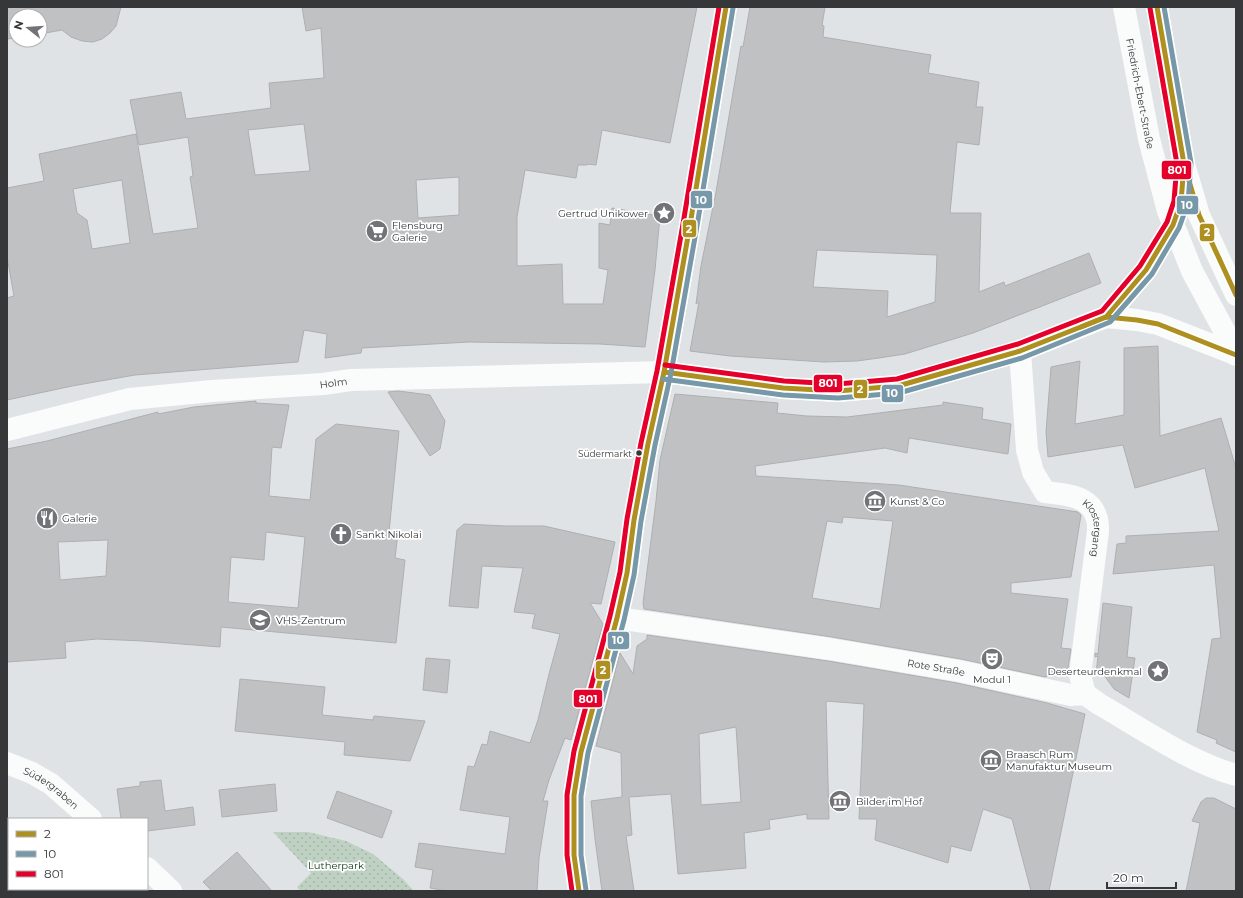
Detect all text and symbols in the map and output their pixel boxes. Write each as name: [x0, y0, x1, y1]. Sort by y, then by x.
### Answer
north arrow: [8, 8, 48, 48]
text: N: [10, 19, 26, 31]
street label: Friedrich-Ebert-Straße: [1124, 37, 1158, 150]
line badge: 801: [1161, 160, 1192, 180]
text: 801: [1168, 163, 1187, 177]
line badge: 10: [690, 190, 713, 209]
text: 10: [695, 193, 707, 207]
line badge: 10: [1176, 195, 1199, 215]
text: 10: [1181, 198, 1193, 212]
place icon: Gertrud Unikower: [651, 200, 677, 226]
place label: Gertrud Unikower: [558, 207, 648, 220]
supermarket icon: Flensburg Galerie: [364, 218, 390, 244]
place label: Flensburg Galerie: [392, 219, 443, 244]
line badge: 2: [682, 219, 697, 238]
text: 2: [686, 222, 693, 236]
line badge: 2: [1199, 223, 1215, 242]
text: 2: [1204, 225, 1211, 239]
street label: Holm: [319, 374, 348, 391]
line badge: 801: [813, 374, 843, 393]
text: 801: [819, 376, 838, 390]
line badge: 2: [853, 379, 868, 399]
text: 2: [857, 382, 864, 396]
line badge: 10: [881, 384, 904, 403]
text: 10: [886, 386, 898, 400]
place label: Südermarkt: [578, 448, 632, 459]
marker: Südermarkt: [634, 448, 644, 458]
museum icon: Kunst & Co: [862, 488, 888, 514]
place label: Kunst & Co: [890, 495, 944, 508]
street label: Klostergang: [1080, 496, 1105, 558]
restaurant icon: Galerie: [34, 505, 60, 531]
place label: Galerie: [62, 512, 97, 525]
church icon: Sankt Nikolai: [328, 521, 354, 547]
place label: Sankt Nikolai: [356, 528, 422, 541]
school or university icon: VHS-Zentrum: [247, 607, 273, 633]
place label: VHS-Zentrum: [276, 614, 346, 627]
line badge: 10: [607, 631, 630, 650]
text: 10: [612, 633, 624, 647]
theatre icon: Modul 1: [979, 646, 1005, 672]
street label: Rote Straße: [906, 656, 966, 679]
place icon: Deserteurdenkmal: [1145, 658, 1171, 684]
line badge: 2: [595, 660, 611, 680]
text: 2: [600, 663, 607, 677]
place label: Deserteurdenkmal: [1047, 665, 1142, 678]
place label: Modul 1: [973, 673, 1011, 686]
line badge: 801: [573, 689, 603, 708]
text: 801: [579, 692, 598, 706]
museum icon: Braasch Rum Manufaktur Museum: [978, 747, 1004, 773]
place label: Braasch Rum Manufaktur Museum: [1006, 748, 1112, 773]
street label: Südergraben: [21, 764, 82, 812]
museum icon: Bilder im Hof: [827, 788, 853, 814]
place label: Bilder im Hof: [856, 795, 923, 808]
legend: [8, 818, 148, 890]
text: 2: [44, 826, 51, 841]
text: 10: [44, 846, 56, 861]
park label: Lutherpark: [308, 859, 364, 872]
scale bar: [1107, 864, 1176, 890]
text: 801: [44, 866, 64, 881]
text: 20 m: [1113, 870, 1144, 885]

